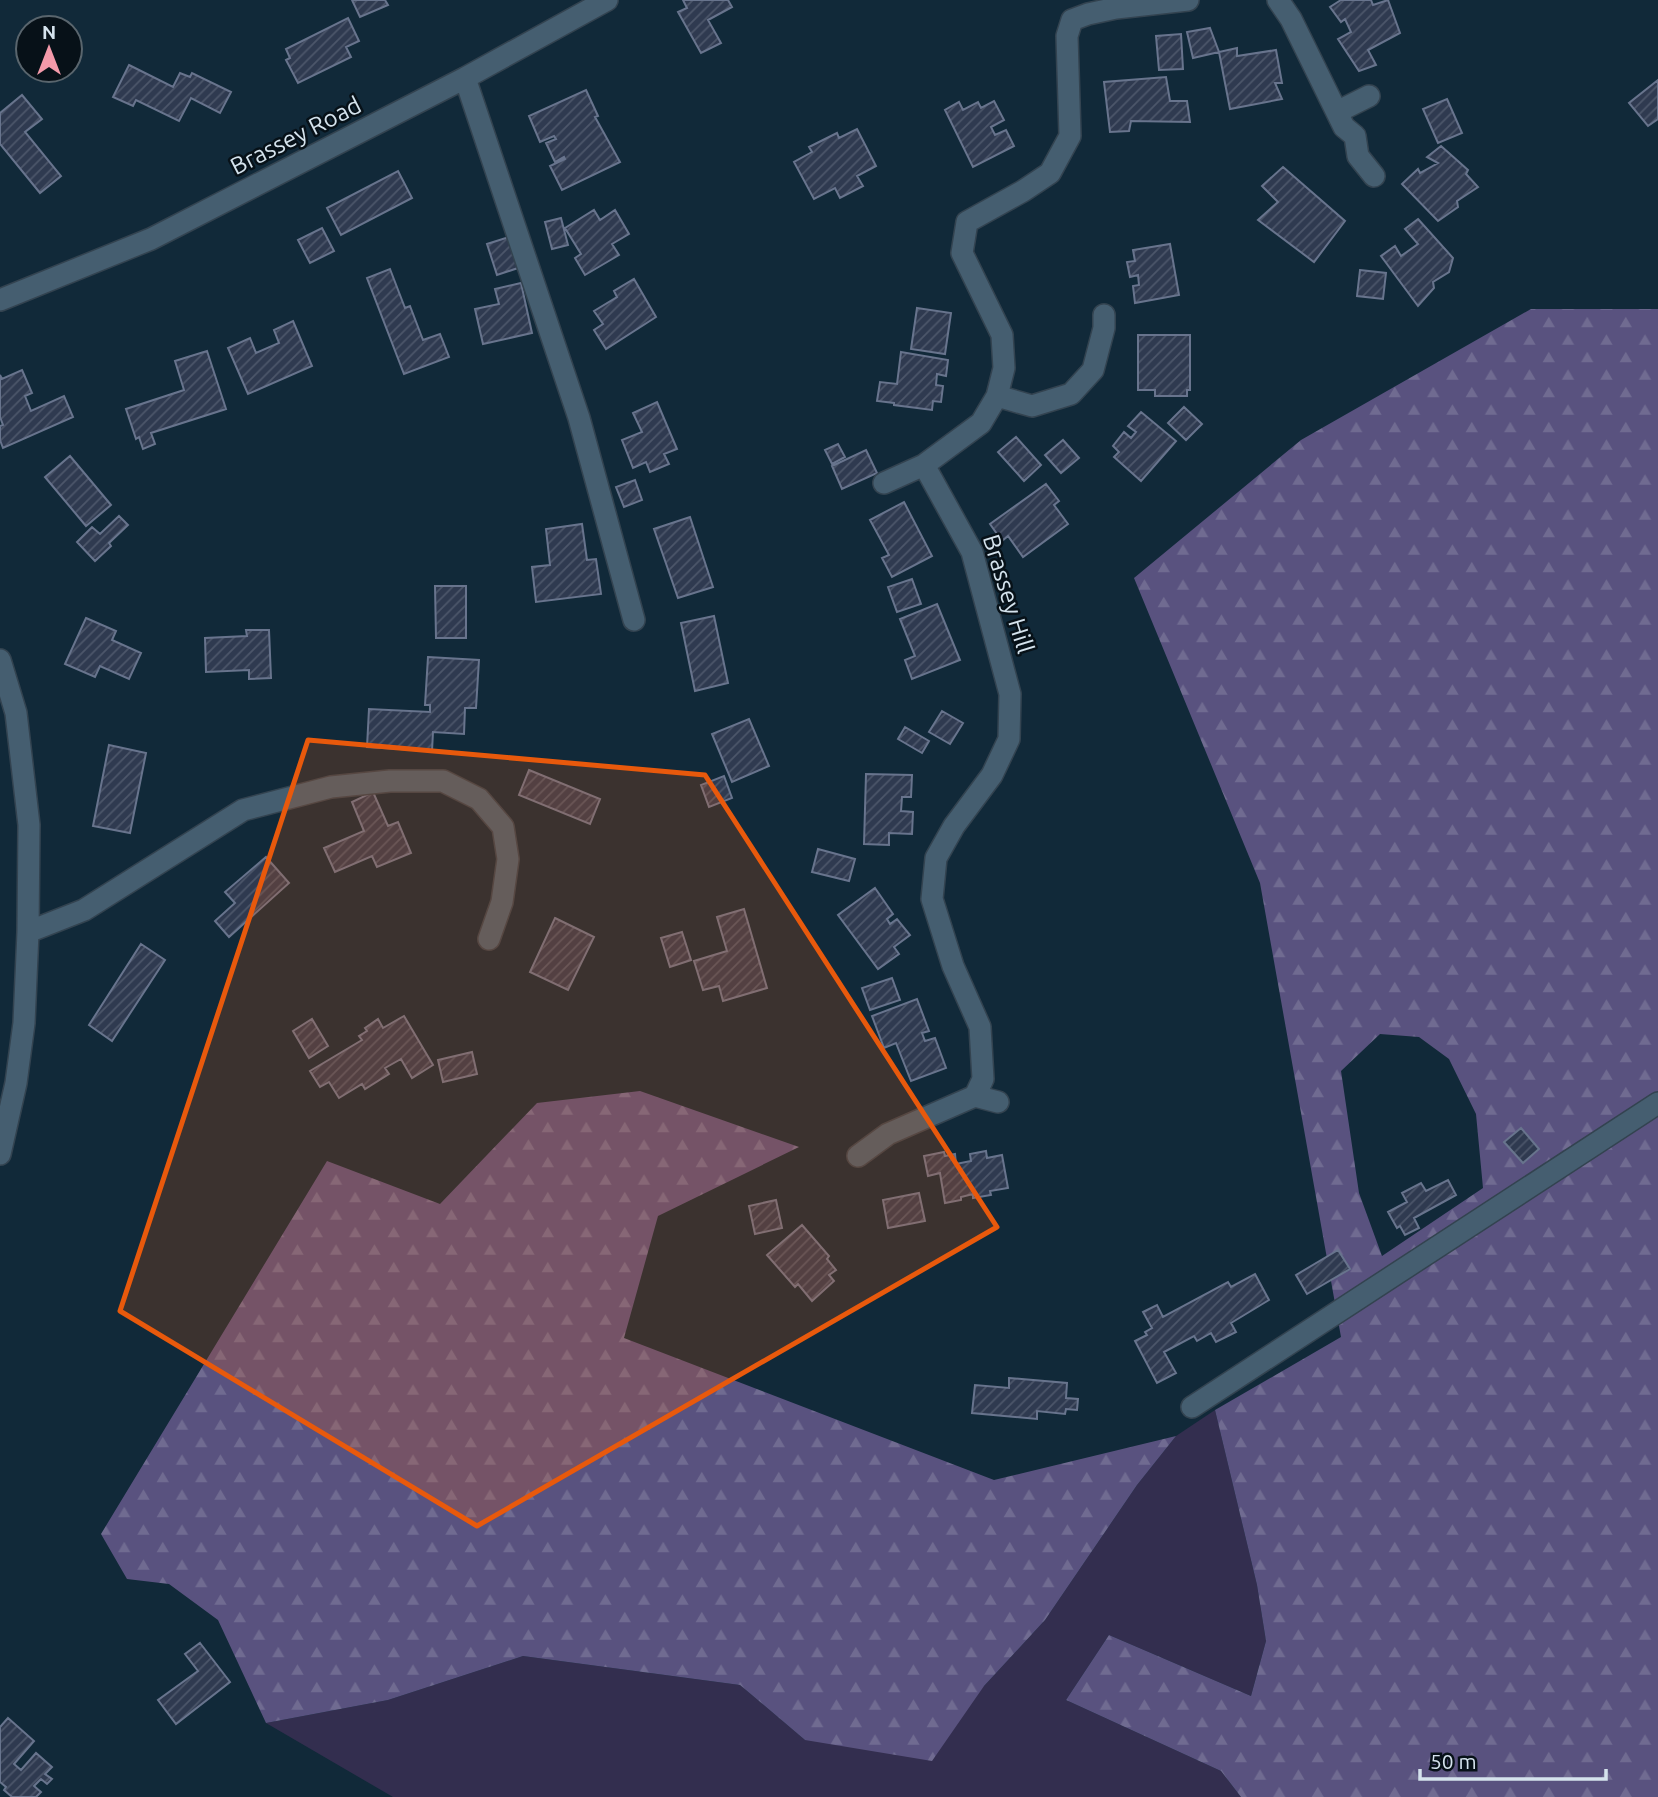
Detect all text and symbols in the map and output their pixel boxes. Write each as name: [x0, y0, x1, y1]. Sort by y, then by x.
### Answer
north arrow: [14, 14, 84, 84]
text: N: [42, 21, 56, 43]
street label: Brassey Road: [226, 91, 366, 180]
street label: Brassey Hill: [978, 531, 1039, 657]
scale bar: [1420, 1738, 1606, 1782]
text: 50 m: [1430, 1749, 1477, 1773]

